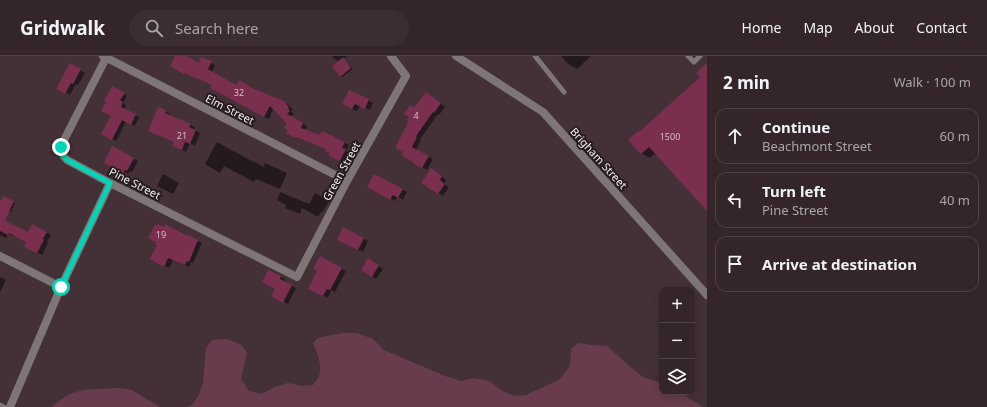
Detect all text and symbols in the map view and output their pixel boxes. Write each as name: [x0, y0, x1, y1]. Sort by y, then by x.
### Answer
search box: [129, 10, 409, 46]
text: Gridwalk: [20, 15, 105, 41]
icon: search: [143, 17, 165, 39]
text: Search here: [175, 18, 259, 38]
text: Home: [742, 18, 781, 37]
text: Map: [803, 18, 833, 37]
text: About: [855, 18, 894, 37]
text: Contact: [916, 18, 967, 37]
text: 2 min: [723, 71, 770, 94]
text: Walk · 100 m: [893, 73, 971, 91]
house number: 32: [234, 86, 244, 99]
street label: Elm Street: [203, 90, 257, 128]
house number: 4: [413, 109, 419, 122]
text: Continue: [762, 117, 830, 137]
street label: Brigham Street: [567, 124, 631, 192]
icon: ahead: [724, 125, 746, 147]
text: 60 m: [940, 127, 970, 145]
house number: 21: [177, 129, 187, 142]
house number: 1500: [660, 130, 680, 143]
text: Beachmont Street: [762, 137, 872, 155]
route end: [52, 138, 70, 156]
street label: Green Street: [319, 139, 363, 203]
street label: Pine Street: [107, 164, 163, 202]
text: Turn left: [762, 181, 826, 201]
icon: left: [724, 189, 746, 211]
text: 40 m: [940, 191, 970, 209]
text: Pine Street: [762, 201, 828, 219]
house number: 19: [156, 228, 166, 241]
icon: arrive: [724, 253, 746, 275]
text: Arrive at destination: [762, 254, 917, 274]
route start: [52, 278, 70, 296]
map controls: [659, 287, 695, 395]
button: +: [659, 287, 695, 323]
button: −: [659, 323, 695, 359]
button: layers: [659, 359, 695, 395]

